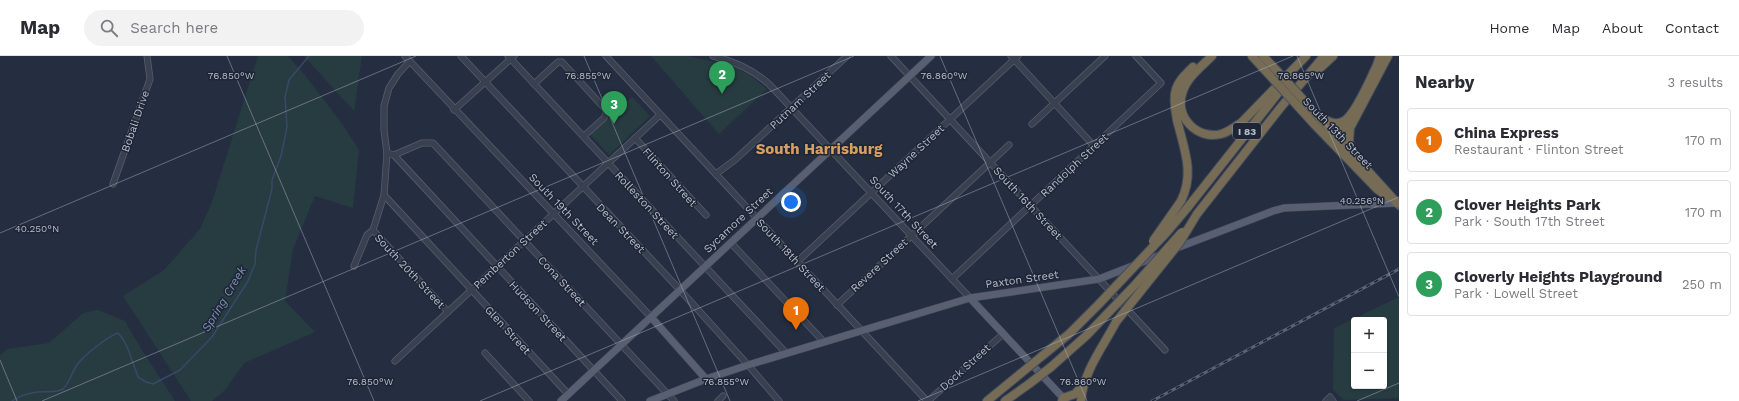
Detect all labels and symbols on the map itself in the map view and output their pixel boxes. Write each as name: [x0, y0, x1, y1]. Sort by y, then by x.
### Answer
pin: 2: [709, 61, 735, 94]
street label: Putnam Street: [767, 69, 834, 132]
text: 76.850°W: [208, 70, 255, 81]
text: 76.855°W: [565, 70, 611, 81]
text: 76.860°W: [921, 70, 968, 81]
text: 76.865°W: [1278, 70, 1325, 81]
street label: Bobali Drive: [119, 89, 152, 154]
pin: 3: [601, 91, 627, 124]
street label: South 13th Street: [1300, 95, 1375, 172]
street label: Wayne Street: [886, 122, 947, 181]
road number: I 83: [1233, 123, 1261, 139]
street label: Randolph Street: [1038, 130, 1111, 200]
district label: South Harrisburg: [756, 140, 883, 158]
street label: Flinton Street: [640, 145, 700, 210]
street label: South 16th Street: [991, 164, 1065, 243]
street label: Rolleston Street: [612, 169, 681, 242]
street label: South 19th Street: [526, 171, 601, 248]
street label: South 17th Street: [867, 173, 941, 251]
street label: Sycamore Street: [701, 185, 776, 256]
your location: [781, 192, 801, 212]
text: 40.256°N: [1340, 195, 1384, 206]
street label: Dean Street: [594, 201, 648, 256]
street label: South 18th Street: [754, 216, 828, 295]
street label: Pemberton Street: [471, 217, 550, 292]
text: 40.250°N: [15, 223, 59, 234]
street label: South 20th Street: [372, 231, 448, 312]
street label: Revere Street: [848, 235, 911, 295]
street label: Cona Street: [535, 254, 588, 309]
water label: Spring Creek: [199, 263, 249, 334]
street label: Paxton Street: [985, 268, 1060, 291]
street label: Hudson Street: [506, 278, 569, 344]
pin: 1: [783, 297, 809, 330]
street label: Glen Street: [482, 303, 534, 357]
street label: Dock Street: [937, 341, 994, 393]
text: 76.850°W: [347, 376, 394, 387]
text: 76.855°W: [703, 376, 749, 387]
text: 76.860°W: [1060, 376, 1107, 387]

